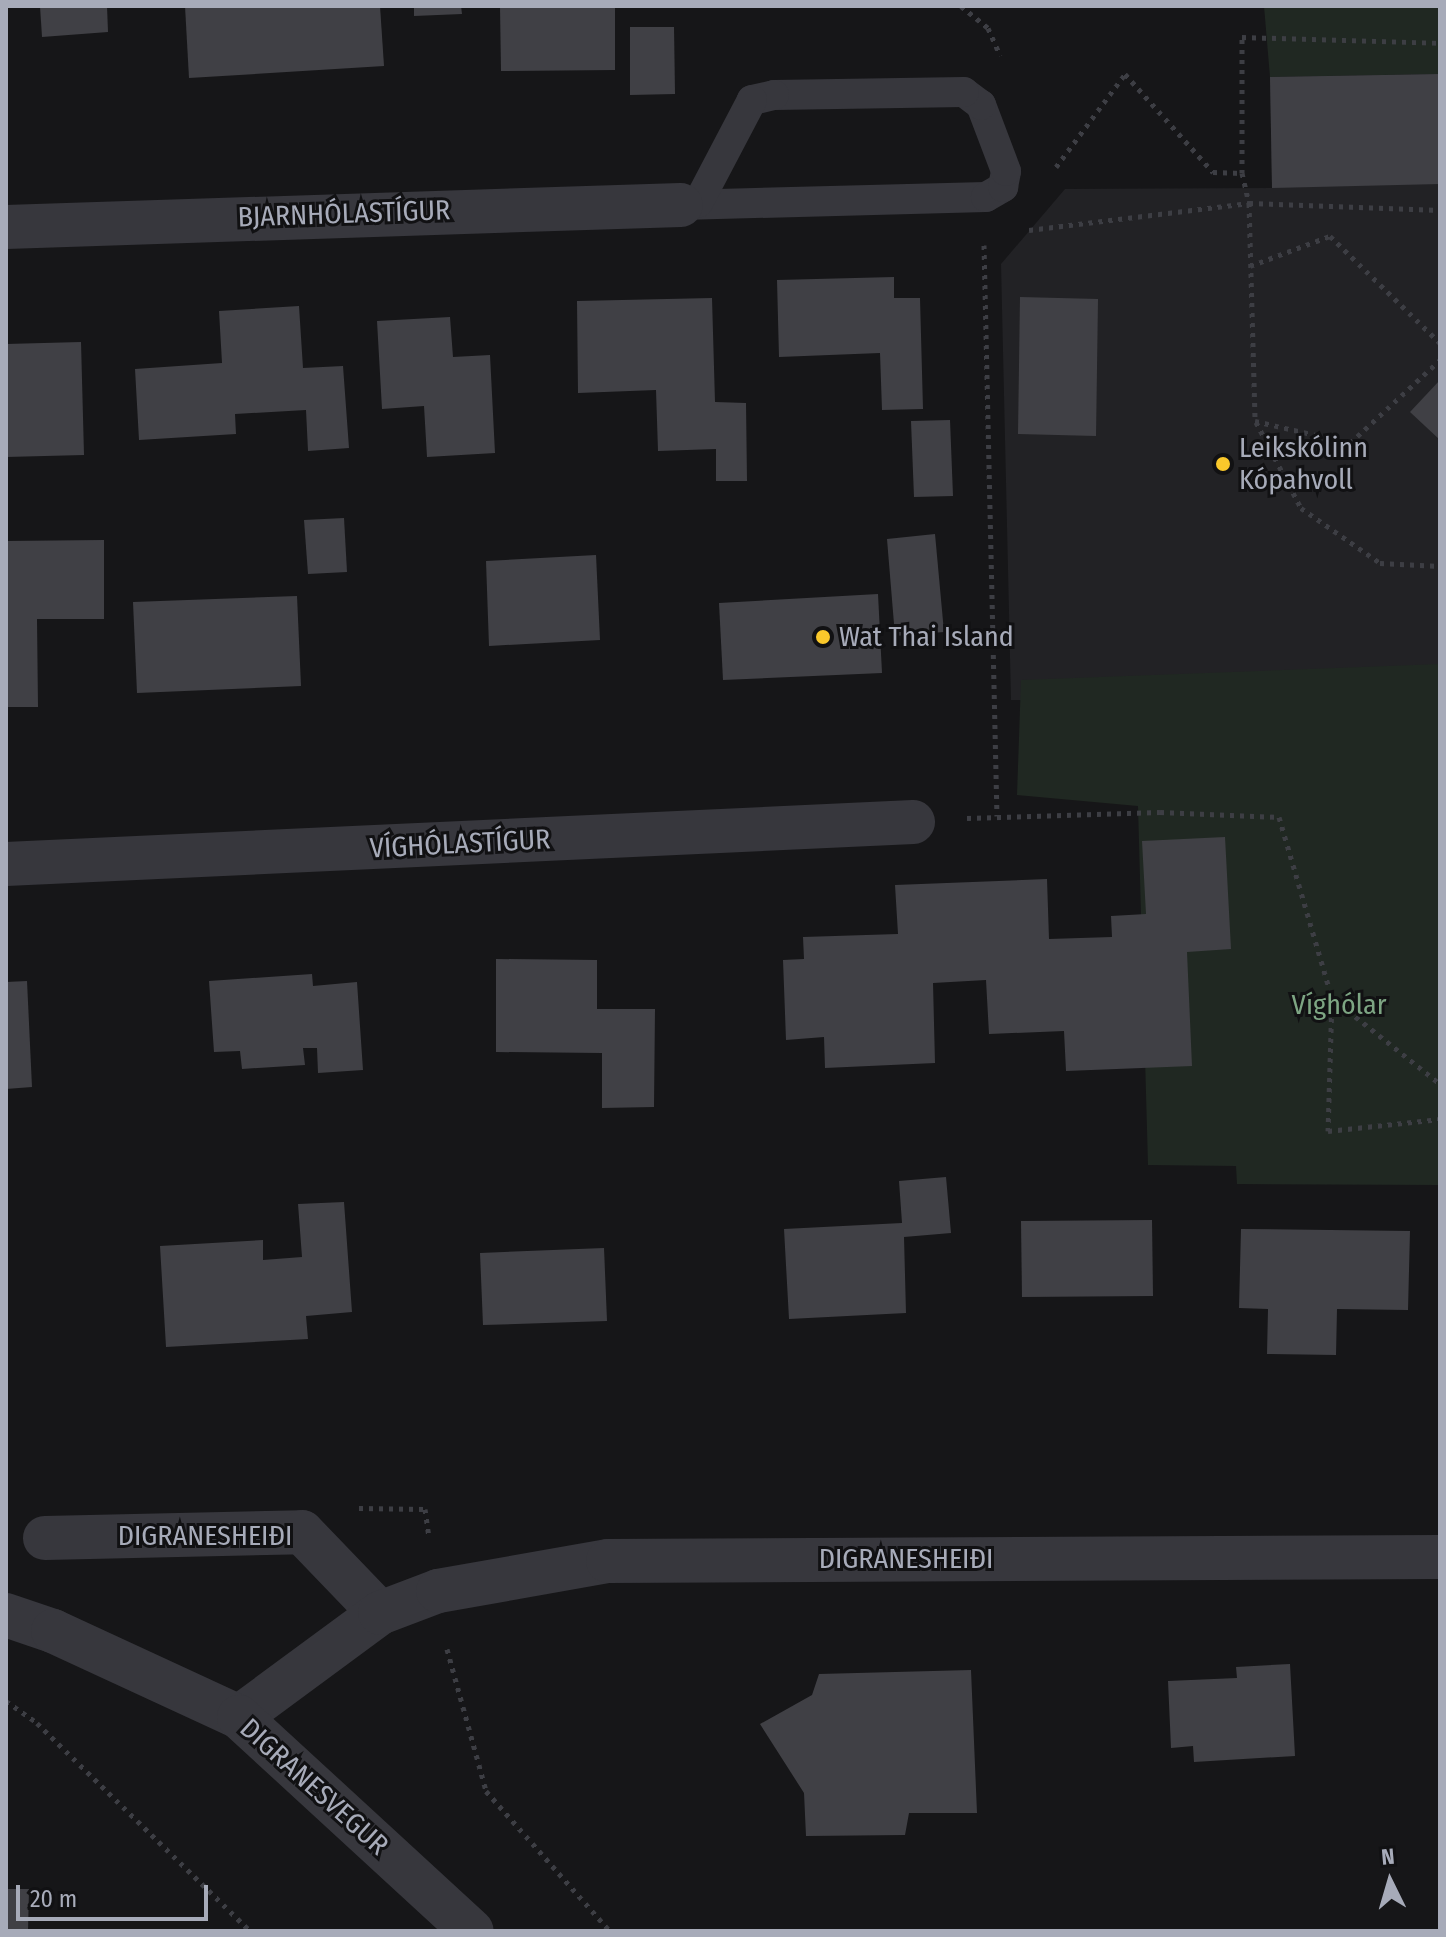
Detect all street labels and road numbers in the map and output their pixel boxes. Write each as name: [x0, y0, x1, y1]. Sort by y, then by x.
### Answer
street label: BJARNHÓLASTÍGUR: [237, 194, 451, 234]
street label: VÍGHÓLASTÍGUR: [369, 822, 551, 866]
street label: DIGRANESHEIÐI: [118, 1519, 292, 1553]
street label: DIGRANESHEIÐI: [819, 1542, 993, 1576]
street label: DIGRANESVEGUR: [233, 1712, 395, 1862]

